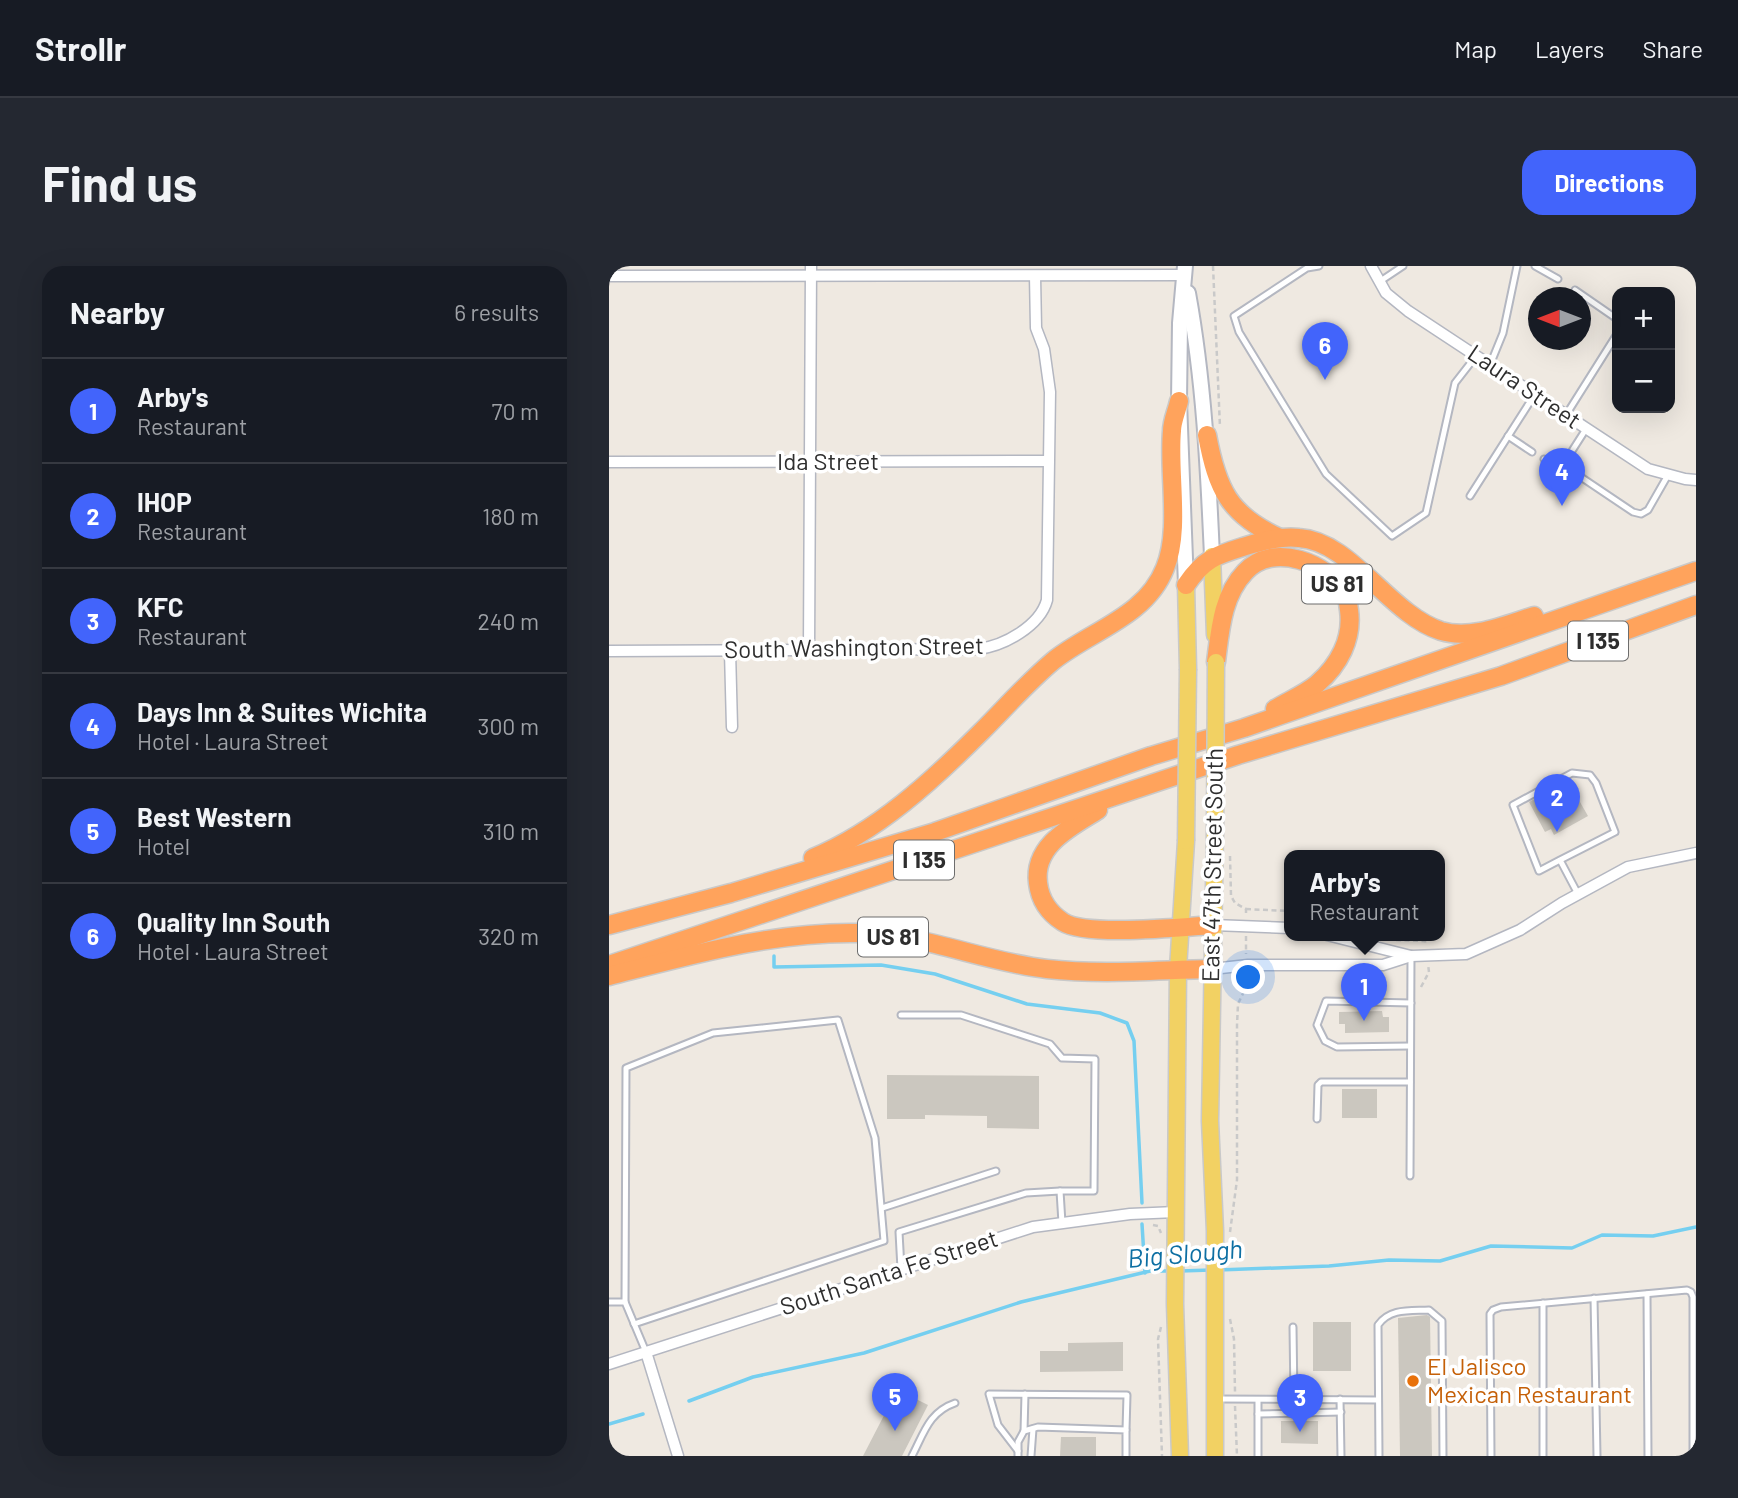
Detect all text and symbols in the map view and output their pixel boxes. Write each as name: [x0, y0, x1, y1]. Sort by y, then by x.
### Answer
text: Strollr: [35, 28, 127, 68]
text: Map: [1454, 34, 1497, 63]
text: Layers: [1535, 34, 1604, 63]
text: Share: [1642, 34, 1703, 63]
button: Directions: [1522, 150, 1696, 215]
text: Find us: [42, 153, 197, 212]
north arrow: [1528, 287, 1591, 350]
map controls: [1612, 287, 1675, 413]
button: +: [1612, 287, 1675, 350]
text: Nearby: [70, 294, 165, 330]
text: 6 results: [454, 298, 539, 326]
pin: 6: [1302, 322, 1348, 380]
street label: Laura Street: [1463, 337, 1587, 434]
button: −: [1612, 350, 1675, 413]
text: Arby's: [137, 381, 208, 412]
text: 1: [89, 397, 97, 425]
text: 70 m: [492, 397, 539, 425]
text: Restaurant: [137, 412, 247, 440]
street label: Ida Street: [777, 446, 879, 475]
pin: 4: [1539, 448, 1585, 506]
text: IHOP: [137, 486, 192, 517]
text: 2: [87, 502, 99, 530]
text: 180 m: [482, 502, 539, 530]
text: Restaurant: [137, 517, 247, 545]
road number: US 81: [1302, 564, 1372, 604]
text: KFC: [137, 591, 184, 622]
text: 3: [87, 607, 99, 635]
text: 240 m: [477, 607, 539, 635]
text: Restaurant: [137, 622, 247, 650]
road number: I 135: [1568, 622, 1628, 660]
street label: South Washington Street: [724, 630, 984, 663]
text: Days Inn & Suites Wichita: [137, 696, 427, 727]
text: 4: [86, 712, 100, 740]
text: 300 m: [478, 712, 539, 740]
text: Hotel · Laura Street: [137, 727, 329, 755]
street label: East 47th Street South: [1195, 748, 1228, 982]
pin: 2: [1534, 774, 1580, 832]
text: Best Western: [137, 801, 292, 832]
text: 5: [87, 817, 99, 845]
text: 310 m: [483, 817, 539, 845]
text: Hotel: [137, 832, 190, 860]
road number: I 135: [894, 840, 954, 880]
popup: [1284, 850, 1445, 941]
text: Arby's: [1309, 866, 1381, 897]
text: Restaurant: [1309, 897, 1420, 925]
text: Quality Inn South: [137, 906, 330, 937]
road number: US 81: [858, 918, 928, 957]
text: 6: [87, 922, 99, 950]
text: 320 m: [478, 922, 539, 950]
text: Hotel · Laura Street: [137, 937, 329, 965]
your location: [1231, 960, 1265, 994]
pin: 1: [1341, 963, 1387, 1021]
street label: South Santa Fe Street: [776, 1223, 1001, 1320]
water label: Big Slough: [1126, 1232, 1244, 1273]
place label: El Jalisco Mexican Restaurant: [1427, 1351, 1632, 1408]
pin: 5: [872, 1373, 918, 1431]
marker: El Jalisco Mexican Restaurant: [1405, 1373, 1421, 1389]
pin: 3: [1277, 1374, 1323, 1432]

